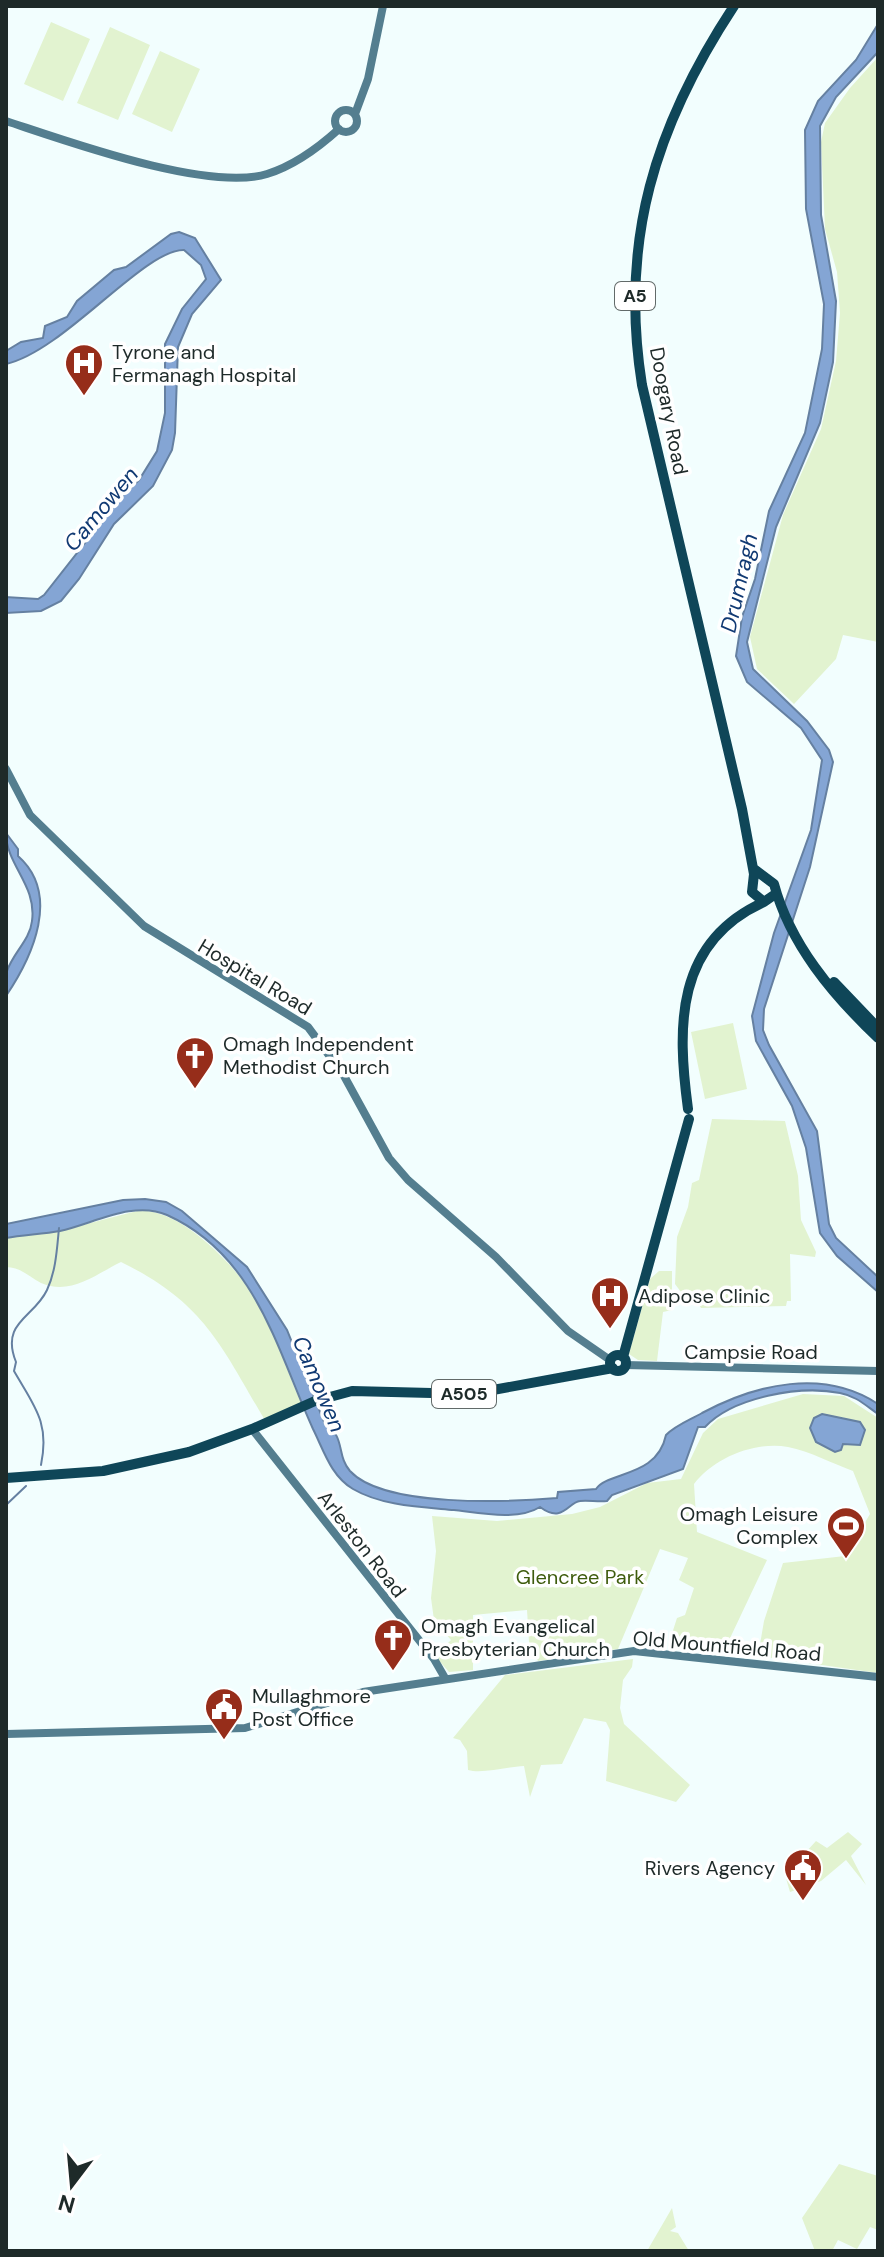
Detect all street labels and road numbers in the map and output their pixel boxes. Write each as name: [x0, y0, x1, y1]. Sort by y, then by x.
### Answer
road number: A5: [615, 282, 655, 310]
street label: Doogary Road: [644, 345, 694, 477]
street label: Hospital Road: [193, 933, 317, 1021]
street label: Campsie Road: [684, 1339, 818, 1365]
road number: A505: [432, 1380, 496, 1408]
street label: Arleston Road: [312, 1485, 412, 1603]
street label: Old Mountfield Road: [632, 1625, 822, 1667]

